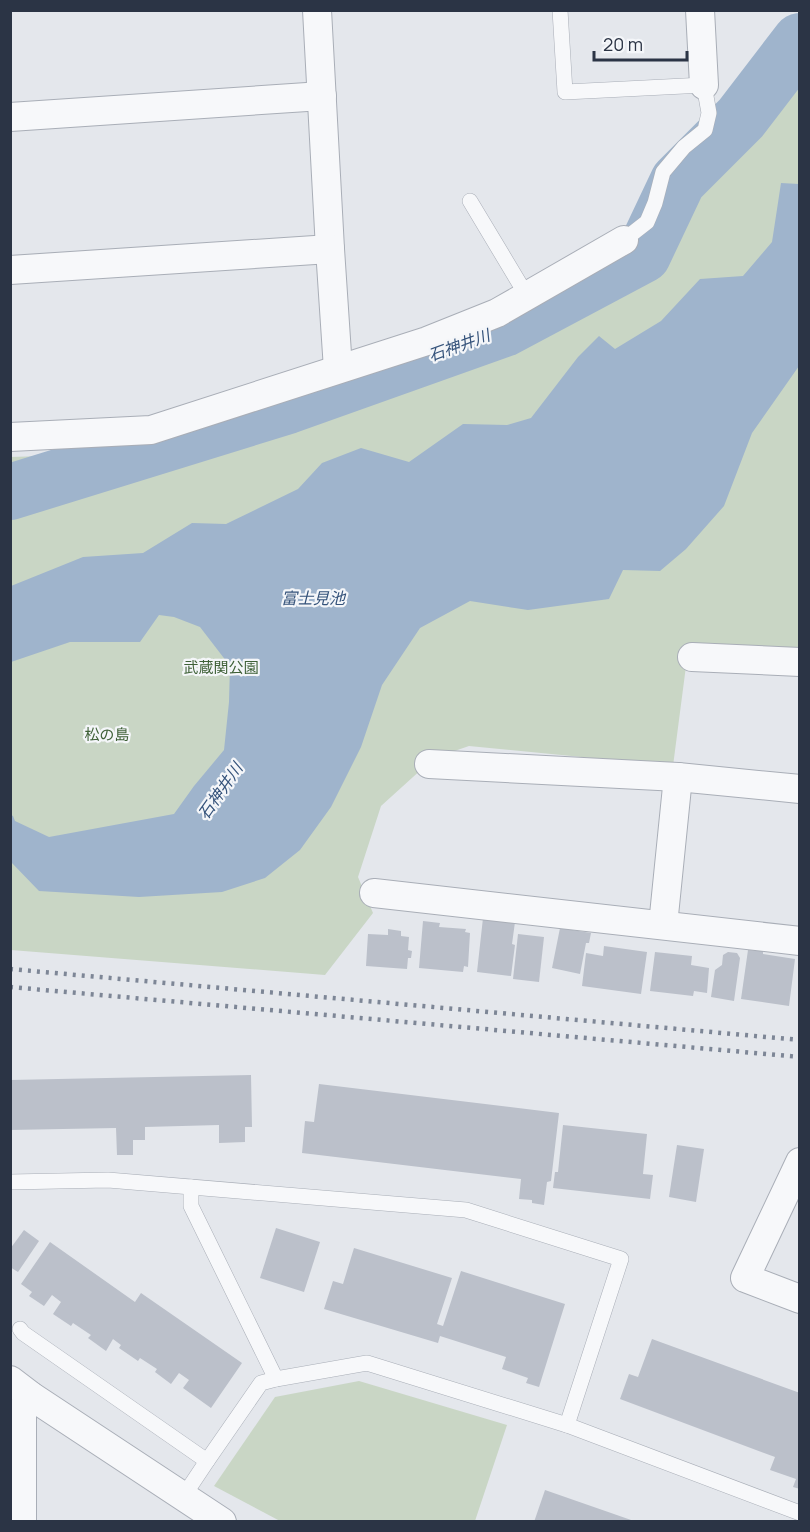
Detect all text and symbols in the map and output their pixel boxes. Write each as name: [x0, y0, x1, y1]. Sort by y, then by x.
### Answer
scale bar: [594, 24, 687, 62]
text: 20 m: [603, 32, 643, 56]
water label: 石神井川: [425, 323, 495, 366]
water label: 富士見池: [281, 587, 347, 609]
park label: 武蔵関公園: [183, 657, 259, 678]
park label: 松の島: [84, 724, 130, 745]
water label: 石神井川: [193, 757, 249, 824]

